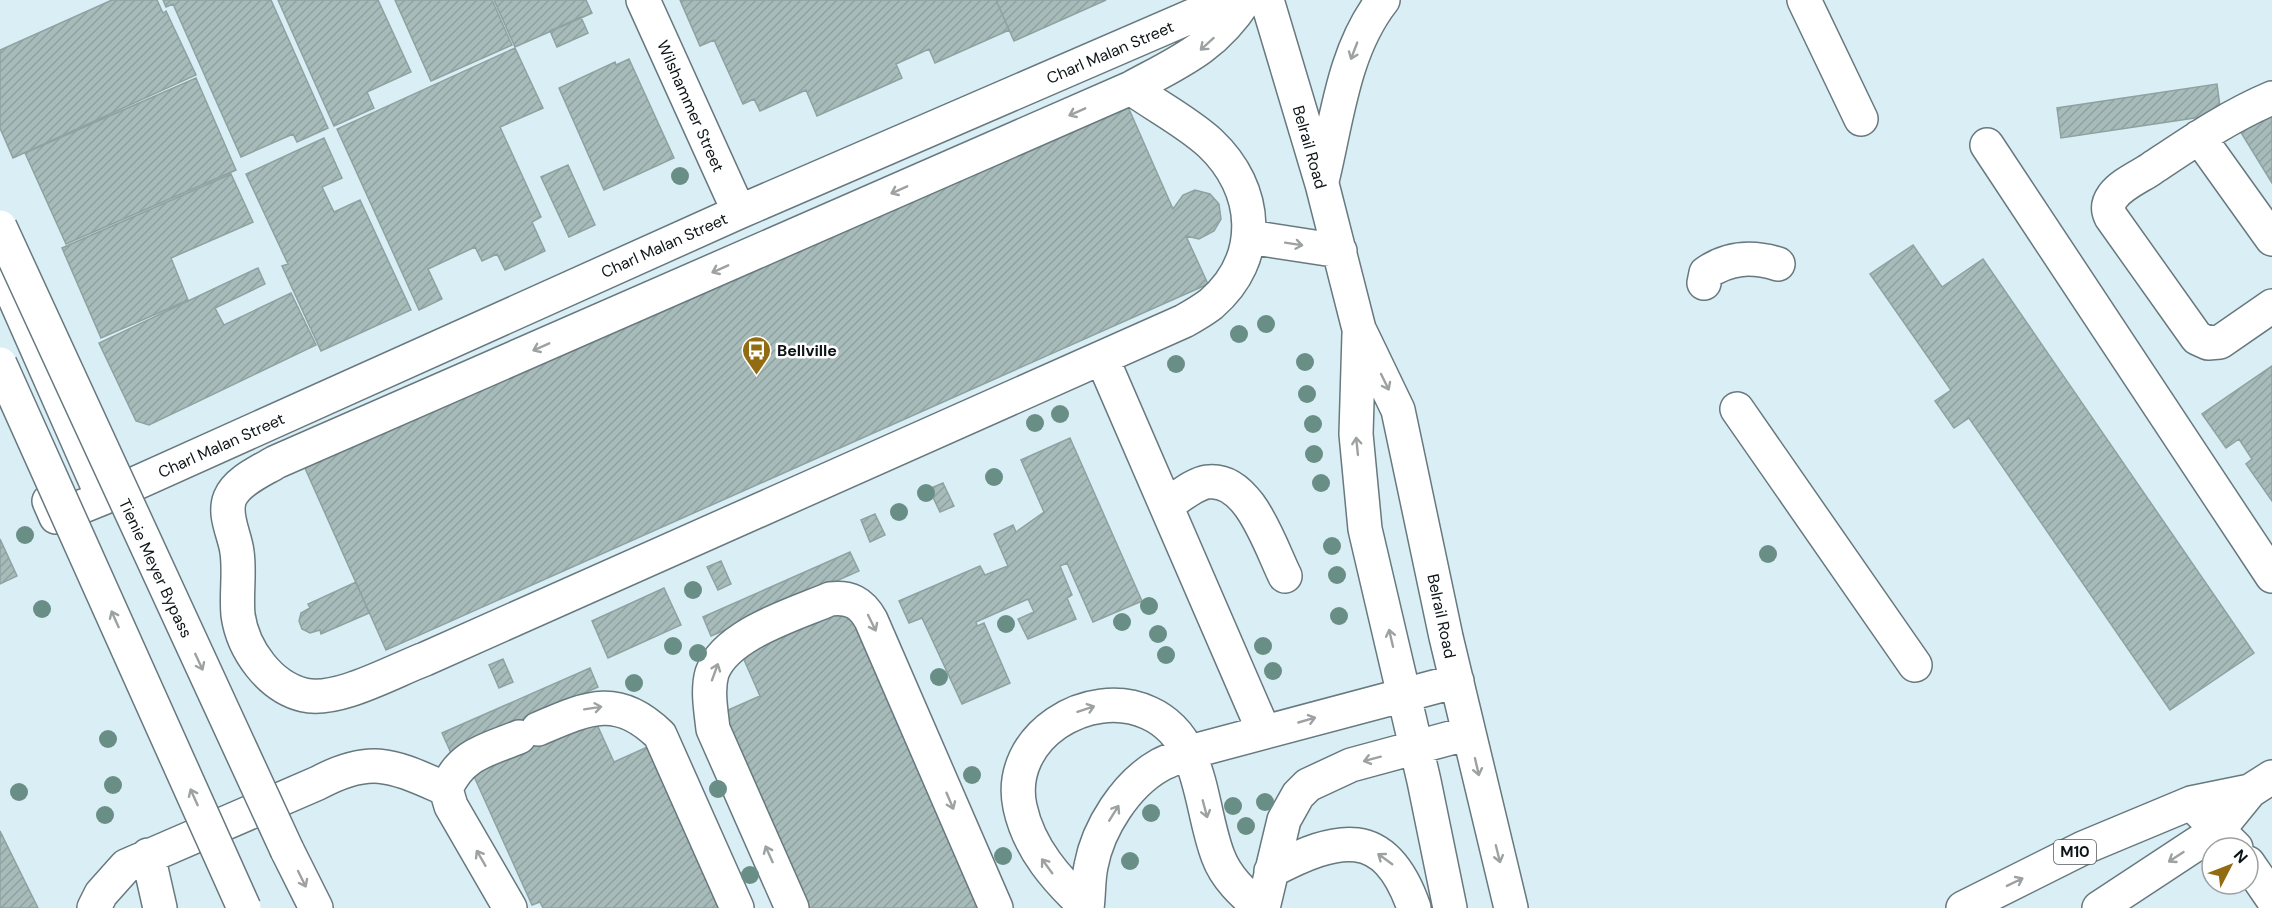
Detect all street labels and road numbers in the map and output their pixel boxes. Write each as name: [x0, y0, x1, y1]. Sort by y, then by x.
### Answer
street label: Charl Malan Street: [1043, 16, 1177, 89]
street label: Wilshammer Street: [652, 37, 729, 175]
street label: Belrail Road: [1288, 103, 1331, 191]
street label: Charl Malan Street: [598, 208, 731, 283]
street label: Charl Malan Street: [155, 408, 288, 483]
street label: Tienie Meyer Bypass: [114, 495, 197, 641]
street label: Belrail Road: [1422, 572, 1461, 660]
road number: M10: [2054, 840, 2096, 864]

